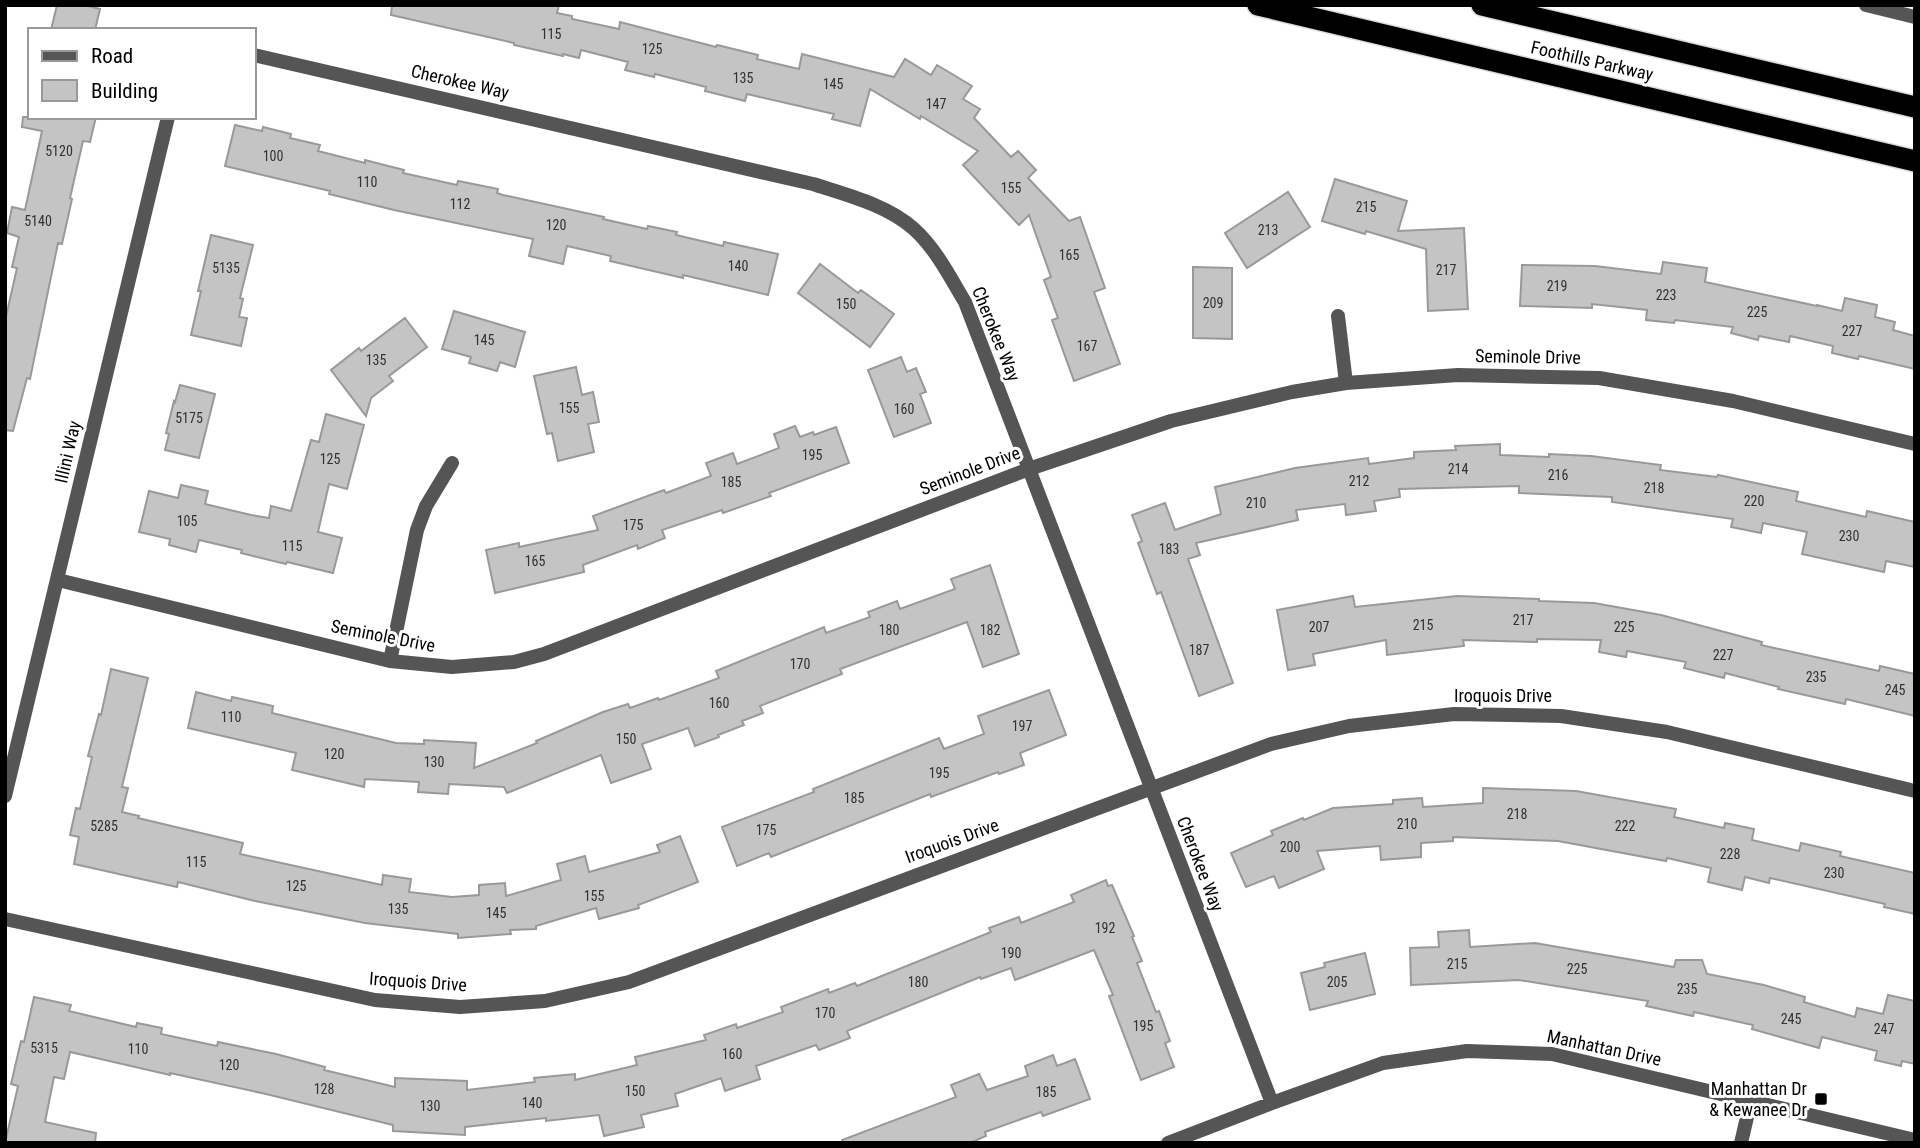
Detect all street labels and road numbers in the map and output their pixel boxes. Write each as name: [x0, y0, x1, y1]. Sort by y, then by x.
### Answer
street label: Foothills Parkway: [1529, 36, 1656, 85]
street label: Cherokee Way: [409, 60, 512, 103]
street label: Cherokee Way: [968, 284, 1025, 385]
street label: Seminole Drive: [1475, 345, 1581, 368]
street label: Illini Way: [50, 418, 85, 485]
street label: Seminole Drive: [917, 442, 1023, 499]
street label: Seminole Drive: [329, 615, 437, 656]
street label: Iroquois Drive: [1454, 685, 1552, 706]
street label: Cherokee Way: [1173, 813, 1228, 915]
street label: Iroquois Drive: [902, 814, 1001, 867]
street label: Iroquois Drive: [368, 968, 468, 995]
street label: Manhattan Drive: [1545, 1025, 1663, 1070]

